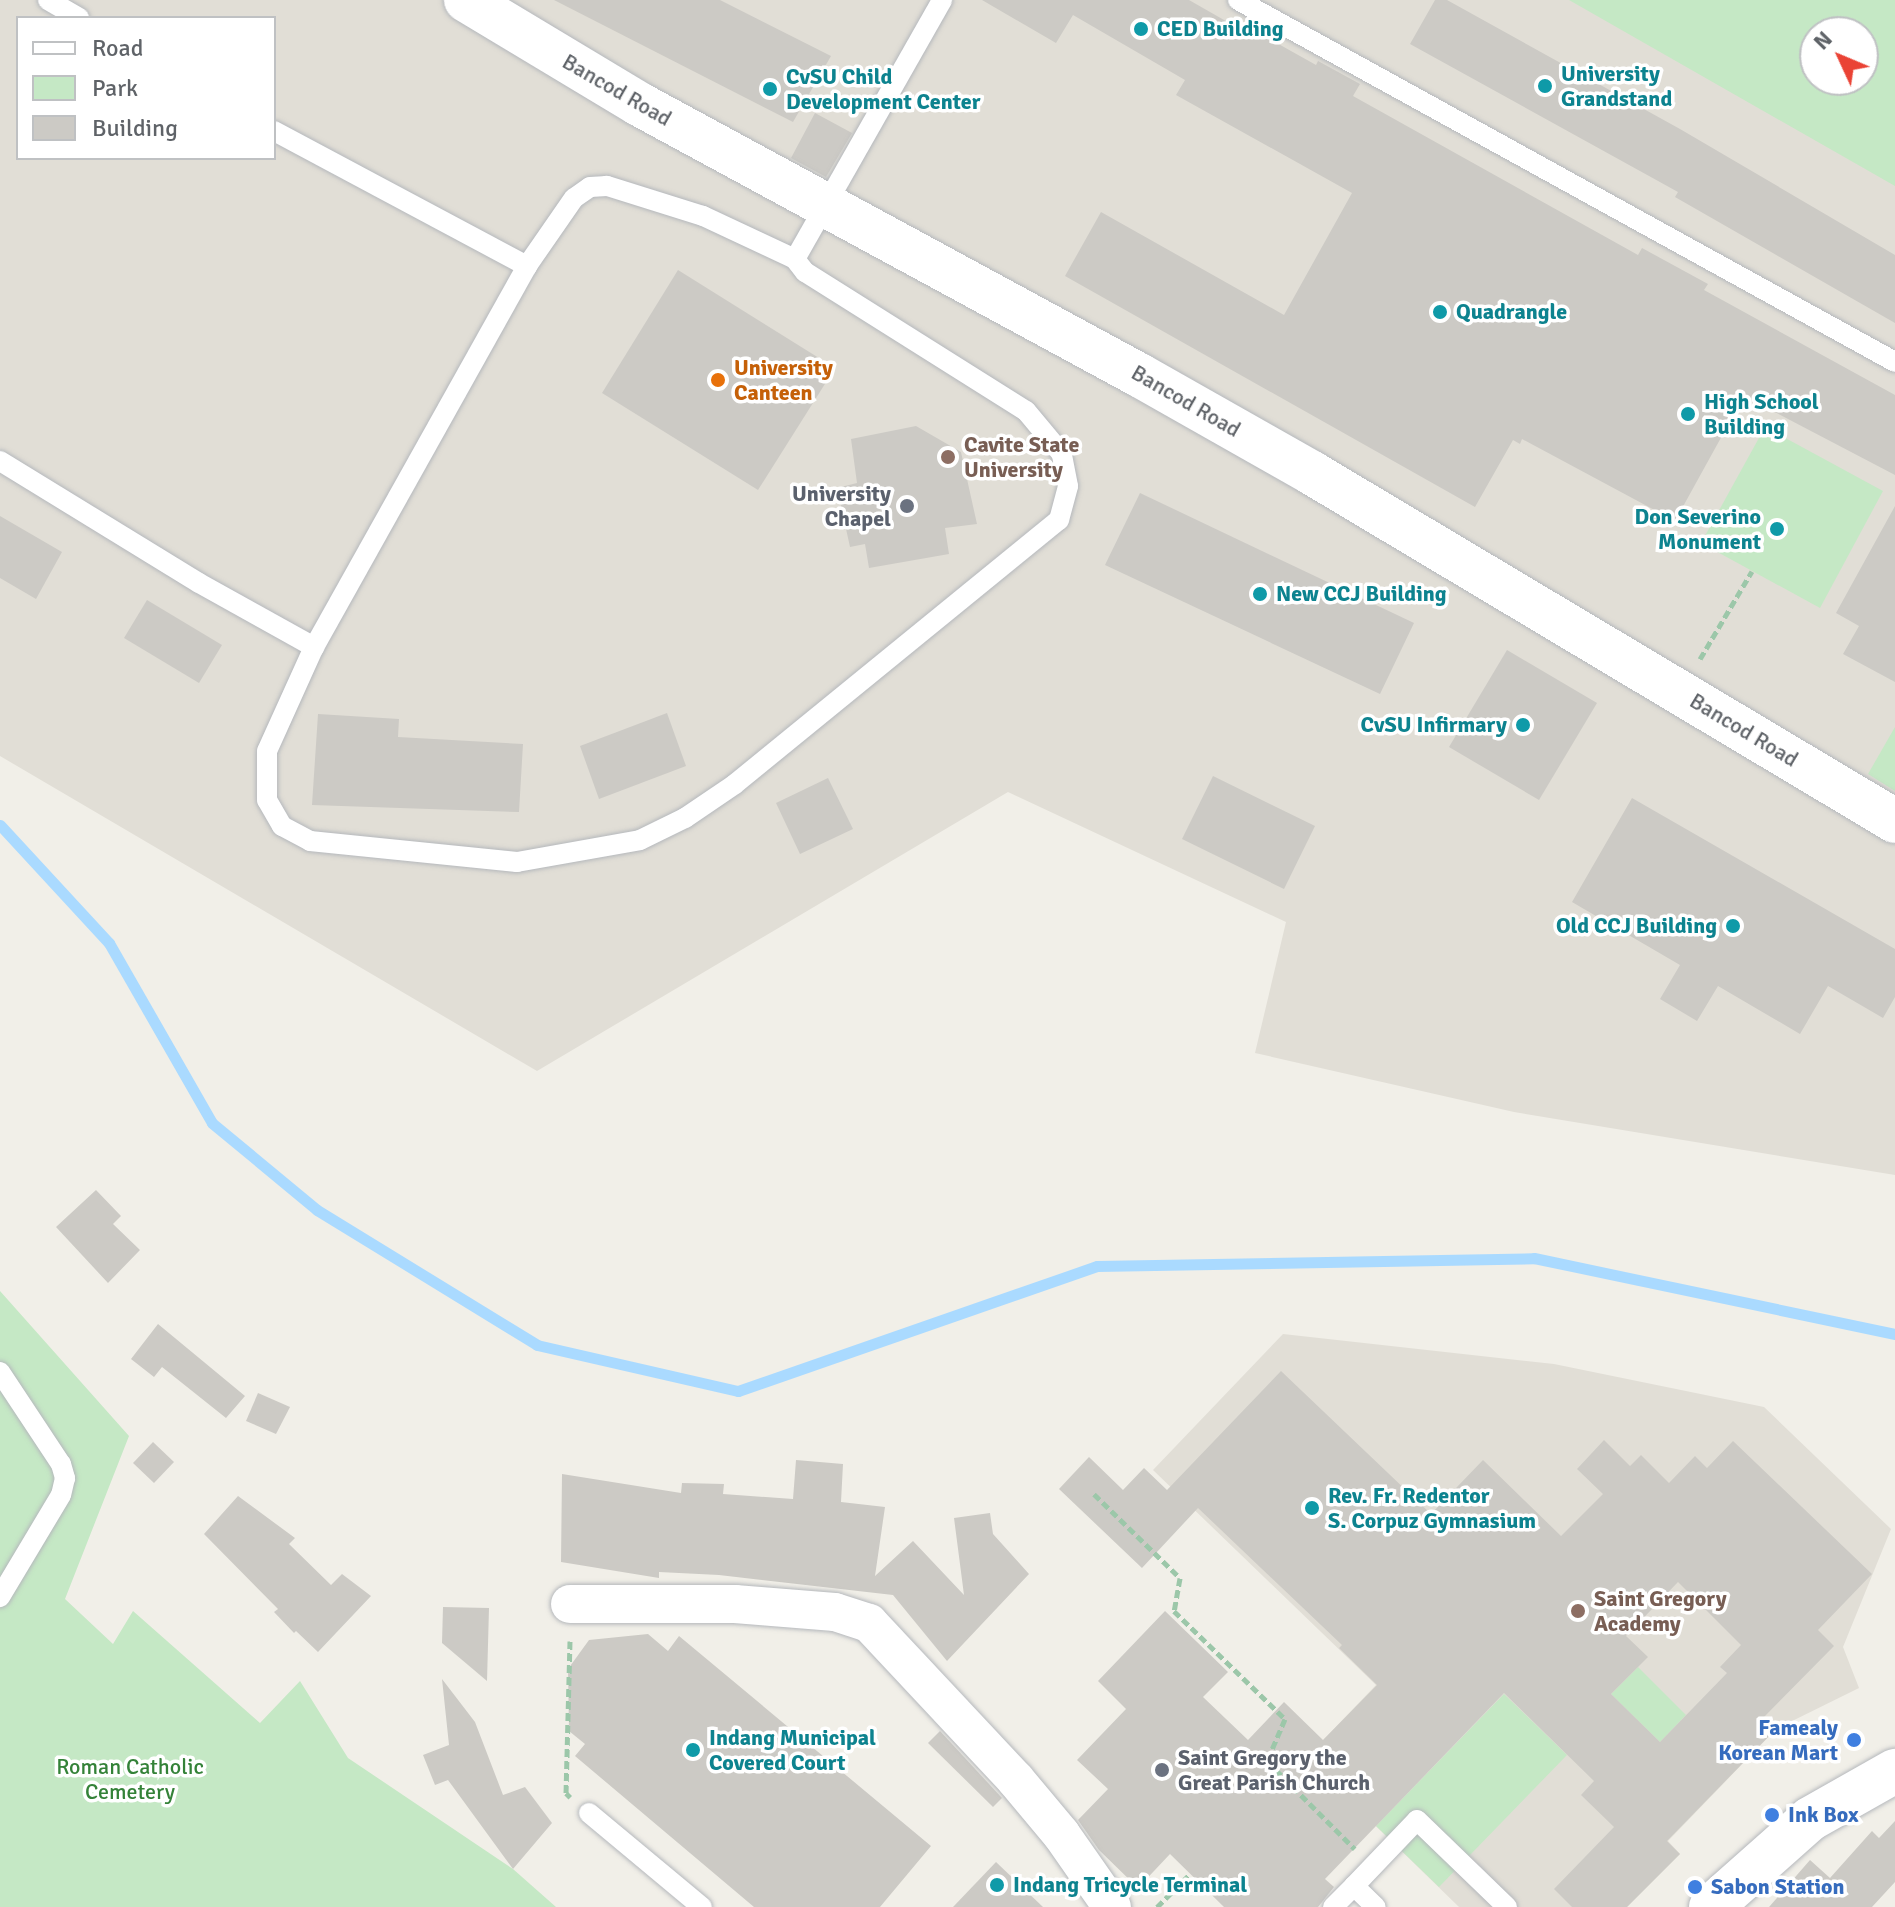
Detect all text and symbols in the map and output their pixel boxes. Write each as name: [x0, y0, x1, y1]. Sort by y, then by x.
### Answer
legend: [16, 16, 276, 160]
place label: CED Building: [1157, 16, 1284, 42]
north arrow: [1799, 16, 1879, 96]
marker: CED Building: [1132, 20, 1150, 38]
text: N: [1808, 25, 1838, 55]
text: Road: [92, 33, 143, 63]
street label: Bancod Road: [558, 48, 676, 132]
place label: University Grandstand: [1561, 60, 1672, 112]
place label: CvSU Child Development Center: [786, 63, 980, 114]
text: Park: [92, 73, 138, 103]
marker: University Grandstand: [1536, 77, 1554, 95]
marker: CvSU Child Development Center: [761, 80, 779, 98]
text: Building: [92, 113, 178, 143]
place label: Quadrangle: [1456, 299, 1567, 325]
marker: Quadrangle: [1431, 303, 1449, 321]
place label: University Canteen: [734, 354, 833, 406]
street label: Bancod Road: [1127, 359, 1245, 443]
marker: University Canteen: [709, 371, 727, 389]
place label: High School Building: [1704, 388, 1819, 440]
marker: High School Building: [1679, 405, 1697, 423]
place label: Cavite State University: [964, 431, 1079, 482]
marker: Cavite State University: [939, 448, 957, 466]
place label: University Chapel: [792, 480, 891, 532]
marker: University Chapel: [898, 497, 916, 515]
place label: Don Severino Monument: [1634, 503, 1761, 554]
marker: Don Severino Monument: [1768, 520, 1786, 538]
place label: New CCJ Building: [1276, 581, 1447, 607]
marker: New CCJ Building: [1251, 585, 1269, 603]
street label: Bancod Road: [1685, 687, 1803, 773]
place label: CvSU Infirmary: [1361, 712, 1507, 738]
marker: CvSU Infirmary: [1514, 716, 1532, 734]
place label: Old CCJ Building: [1556, 913, 1717, 939]
marker: Old CCJ Building: [1724, 917, 1742, 935]
place label: Rev. Fr. Redentor S. Corpuz Gymnasium: [1328, 1482, 1536, 1534]
marker: Rev. Fr. Redentor S. Corpuz Gymnasium: [1303, 1499, 1321, 1517]
place label: Saint Gregory Academy: [1594, 1585, 1727, 1636]
marker: Saint Gregory Academy: [1569, 1602, 1587, 1620]
place label: Famealy Korean Mart: [1718, 1714, 1838, 1766]
place label: Indang Municipal Covered Court: [709, 1724, 876, 1776]
marker: Famealy Korean Mart: [1845, 1731, 1863, 1749]
marker: Indang Municipal Covered Court: [684, 1741, 702, 1759]
place label: Saint Gregory the Great Parish Church: [1178, 1744, 1370, 1796]
park label: Roman Catholic Cemetery: [56, 1753, 204, 1804]
marker: Saint Gregory the Great Parish Church: [1153, 1761, 1171, 1779]
place label: Ink Box: [1788, 1802, 1859, 1828]
marker: Ink Box: [1763, 1806, 1781, 1824]
place label: Indang Tricycle Terminal: [1013, 1872, 1247, 1898]
place label: Sabon Station: [1711, 1874, 1845, 1900]
marker: Indang Tricycle Terminal: [988, 1876, 1006, 1894]
marker: Sabon Station: [1686, 1878, 1704, 1896]

